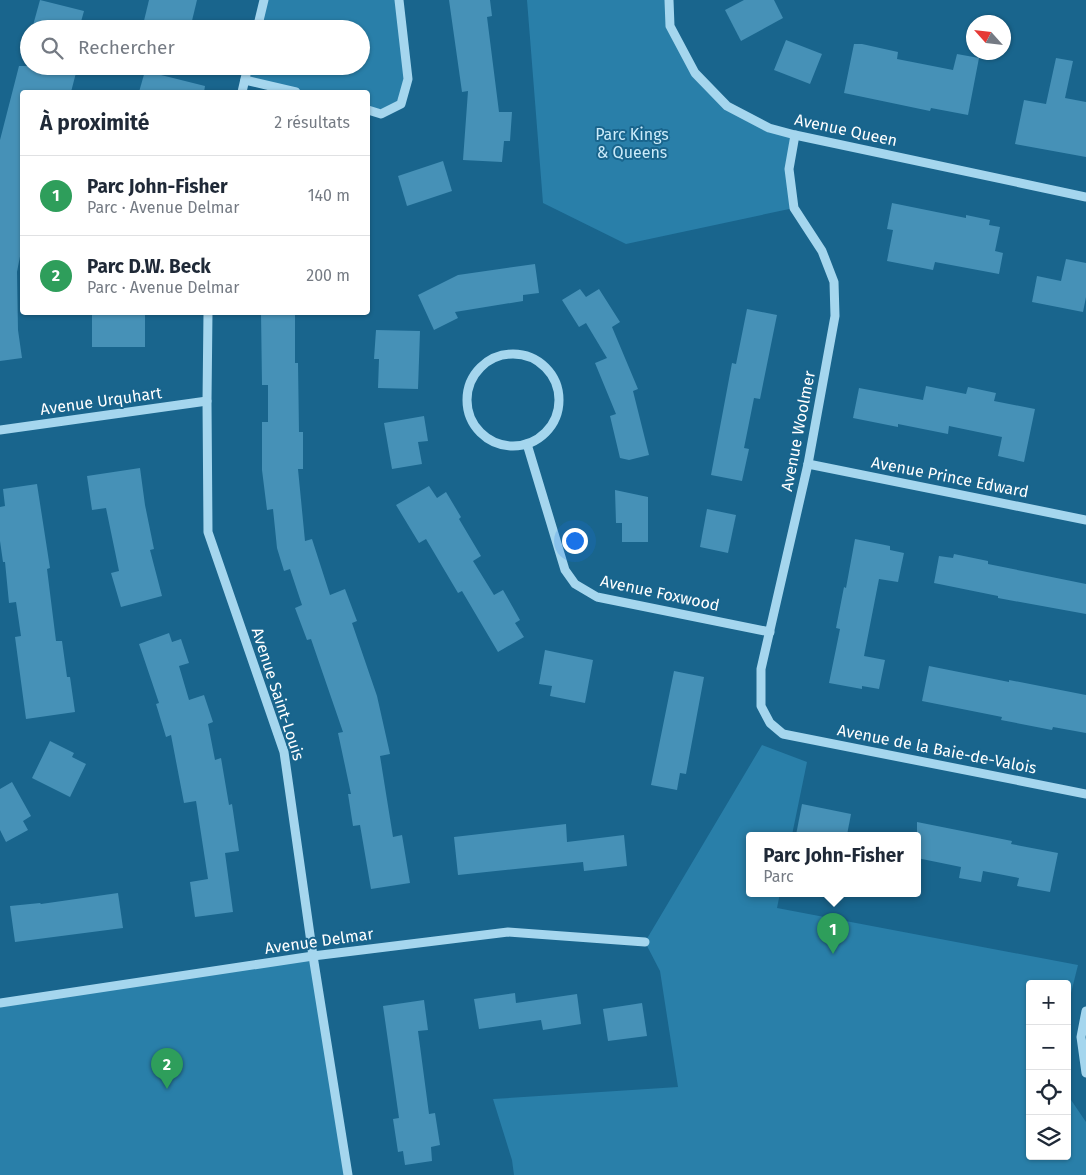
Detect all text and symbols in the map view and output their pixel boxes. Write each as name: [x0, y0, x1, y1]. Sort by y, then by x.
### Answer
north arrow: [966, 15, 1011, 60]
search box: [20, 20, 370, 75]
icon: search: [38, 34, 66, 62]
text: Rechercher: [78, 36, 175, 59]
text: À proximité: [40, 110, 149, 136]
street label: Avenue Queen: [793, 110, 899, 150]
text: 2 résultats: [274, 113, 350, 132]
park label: Parc Kings & Queens: [595, 125, 669, 162]
text: Parc John-Fisher: [87, 175, 228, 198]
text: 1: [52, 186, 60, 205]
text: 140 m: [308, 186, 350, 205]
text: Parc · Avenue Delmar: [87, 198, 239, 217]
text: Parc D.W. Beck: [87, 255, 211, 278]
text: 2: [52, 266, 60, 285]
text: 200 m: [306, 266, 350, 285]
text: Parc · Avenue Delmar: [87, 278, 239, 297]
street label: Avenue Woolmer: [777, 368, 819, 493]
street label: Avenue Urquhart: [39, 383, 163, 419]
street label: Avenue Prince Edward: [870, 452, 1030, 502]
your location: [562, 528, 588, 554]
street label: Avenue Foxwood: [599, 571, 721, 615]
street label: Avenue Saint-Louis: [248, 625, 308, 763]
street label: Avenue de la Baie-de-Valois: [836, 720, 1038, 778]
popup: [746, 832, 921, 897]
text: Parc John-Fisher: [763, 844, 904, 867]
text: Parc: [763, 867, 794, 886]
pin: 1: [817, 913, 849, 954]
street label: Avenue Delmar: [263, 924, 375, 958]
map controls: [1026, 980, 1071, 1160]
button: +: [1026, 980, 1071, 1025]
button: −: [1026, 1025, 1071, 1070]
pin: 2: [151, 1048, 183, 1089]
button: locate: [1026, 1070, 1071, 1115]
button: layers: [1026, 1115, 1071, 1160]

